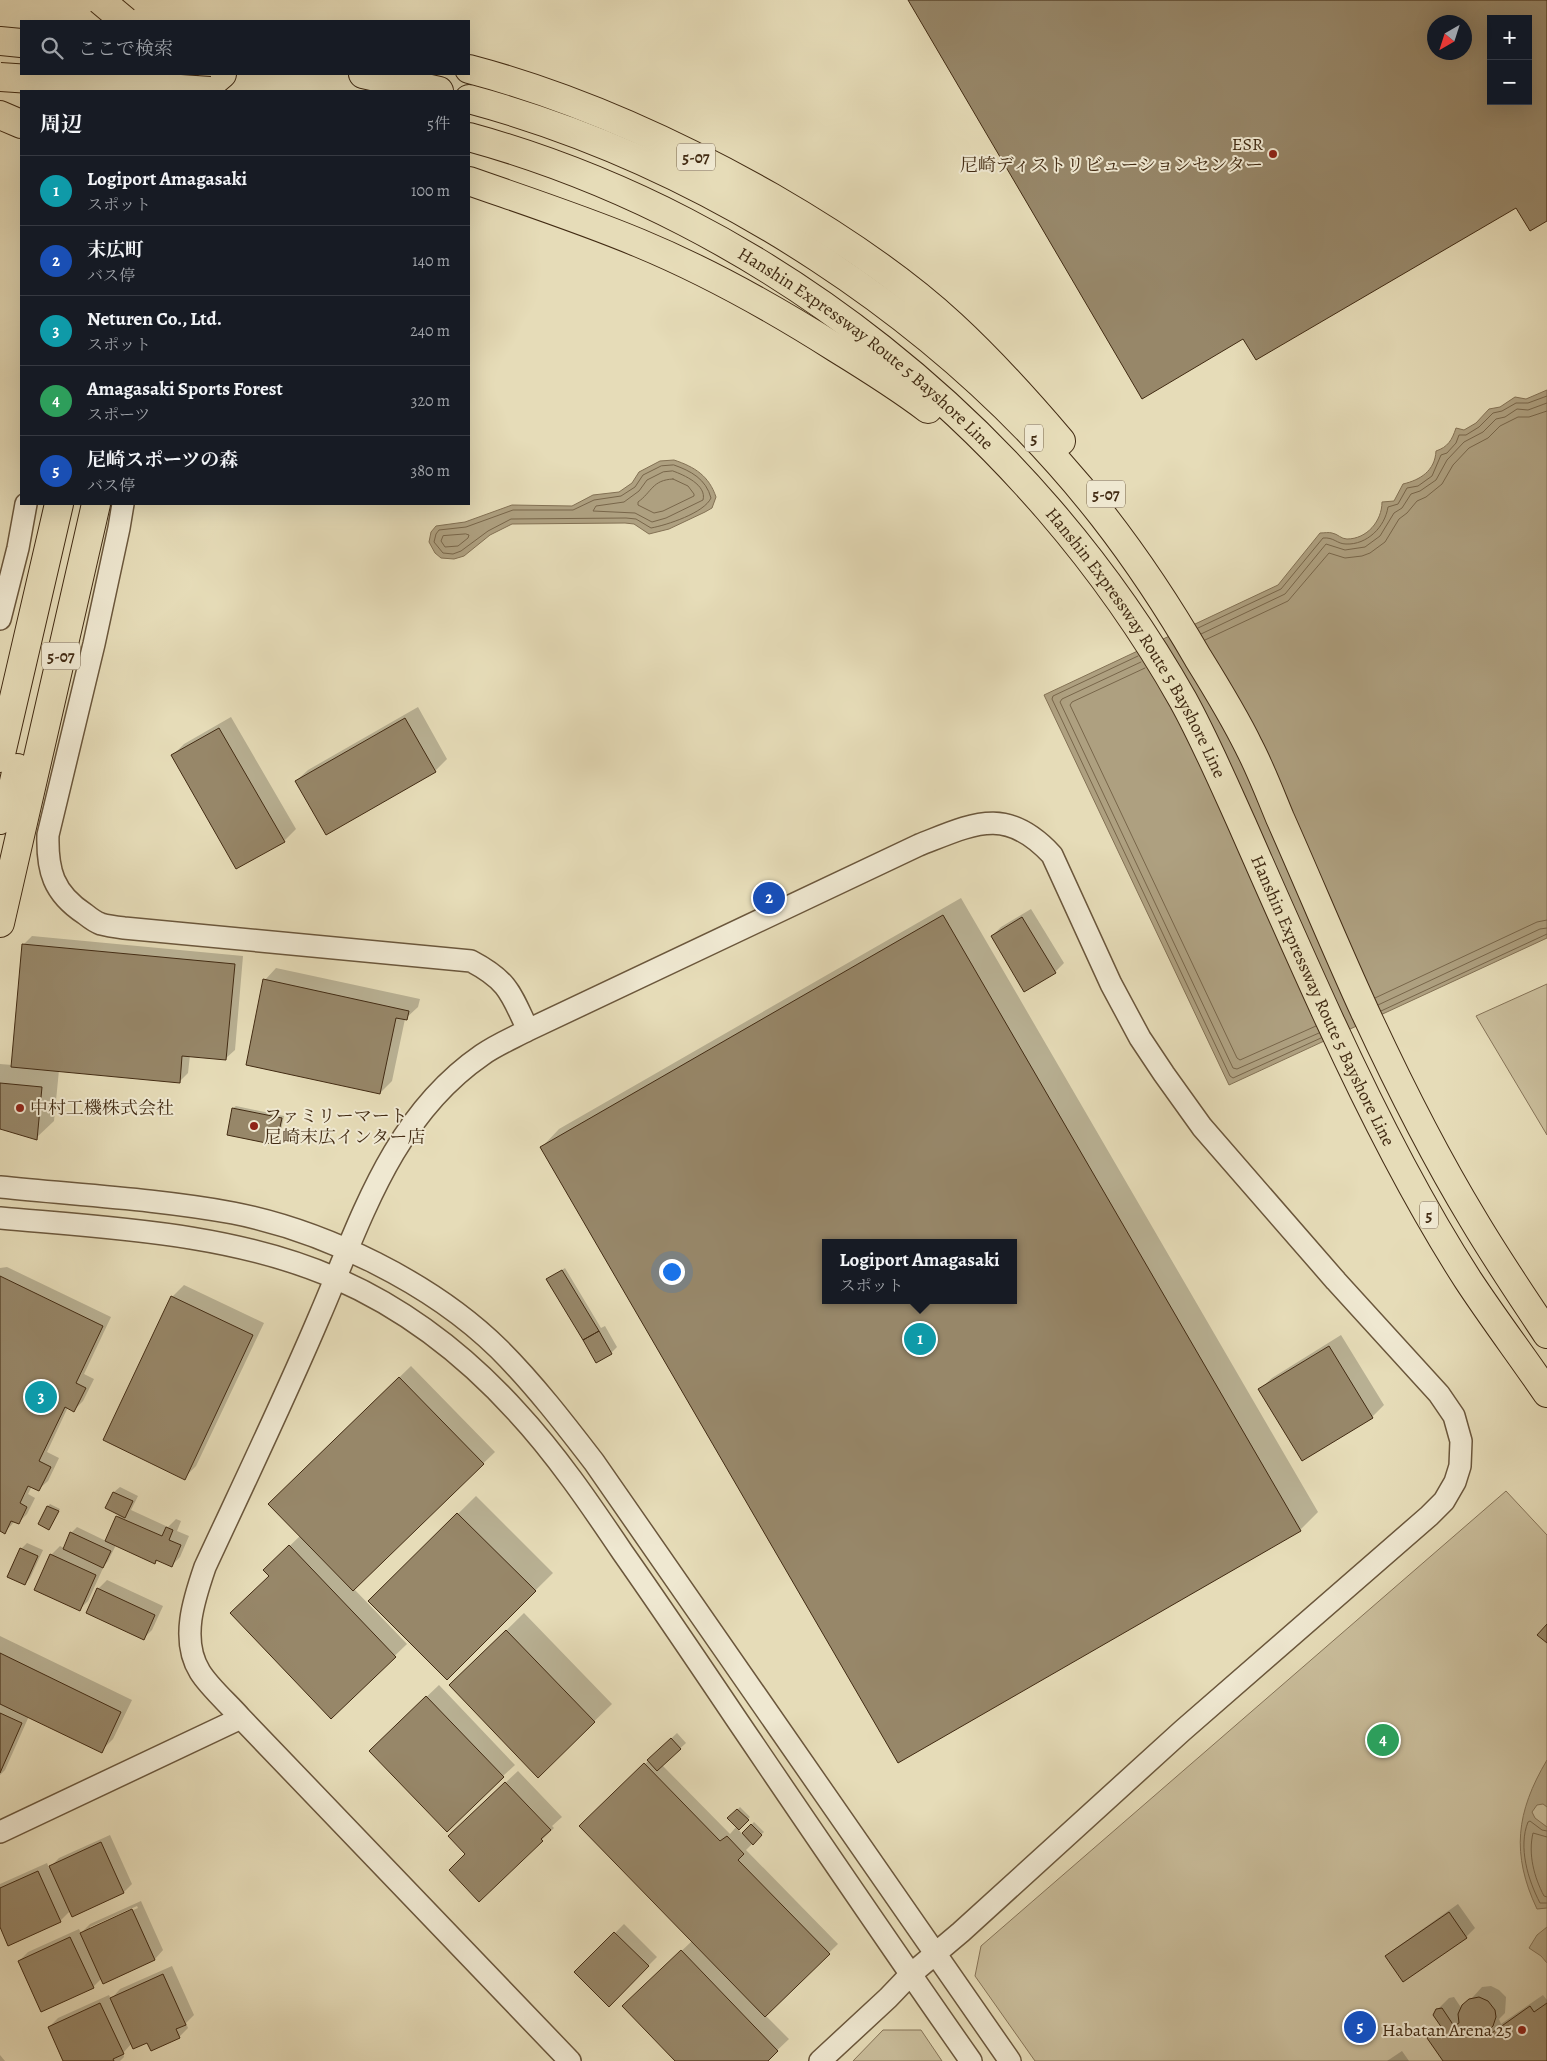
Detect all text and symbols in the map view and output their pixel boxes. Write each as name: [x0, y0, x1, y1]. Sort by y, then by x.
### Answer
north arrow: [1427, 15, 1472, 60]
map controls: [1487, 15, 1532, 105]
button: +: [1487, 15, 1532, 60]
search box: [20, 20, 470, 75]
icon: search: [38, 34, 66, 62]
text: ここで検索: [78, 36, 173, 62]
button: −: [1487, 60, 1532, 105]
text: 周辺: [40, 110, 82, 138]
text: 5件: [427, 113, 450, 135]
place label: ESR 尼崎ディストリビューションセンター: [960, 132, 1263, 177]
road number: 5-07: [677, 144, 715, 170]
marker: ESR 尼崎ディストリビューションセンター: [1267, 148, 1279, 160]
text: Logiport Amagasaki: [87, 166, 247, 192]
text: 1: [53, 180, 59, 202]
text: 100 m: [411, 180, 450, 202]
text: スポット: [87, 194, 151, 216]
text: 末広町: [87, 237, 144, 263]
street label: Hanshin Expressway Route 5 Bayshore Line: [734, 242, 999, 455]
text: 2: [52, 250, 60, 272]
text: 140 m: [412, 250, 450, 272]
text: バス停: [87, 265, 135, 287]
text: Neturen Co., Ltd.: [87, 306, 222, 332]
text: 3: [53, 320, 59, 342]
text: 240 m: [410, 320, 450, 342]
text: スポット: [87, 334, 151, 356]
text: Amagasaki Sports Forest: [87, 376, 283, 402]
text: 4: [52, 390, 60, 412]
text: 320 m: [411, 390, 450, 412]
text: スポーツ: [87, 404, 150, 426]
road number: 5: [1025, 424, 1043, 452]
text: 尼崎スポーツの森: [87, 447, 238, 473]
text: 5: [53, 460, 59, 482]
text: 380 m: [411, 460, 450, 482]
text: バス停: [87, 475, 135, 497]
road number: 5-07: [1087, 480, 1125, 508]
street label: Hanshin Expressway Route 5 Bayshore Line: [1040, 502, 1232, 782]
road number: 5-07: [42, 642, 80, 669]
street label: Hanshin Expressway Route 5 Bayshore Line: [1245, 851, 1401, 1150]
pin: 2: [753, 879, 785, 917]
place label: 中村工機株式会社: [30, 1096, 174, 1120]
marker: 中村工機株式会社: [14, 1102, 26, 1114]
place label: ファミリーマート 尼崎末広インター店: [264, 1104, 425, 1149]
marker: ファミリーマート 尼崎末広インター店: [248, 1120, 260, 1132]
road number: 5: [1420, 1202, 1438, 1228]
popup: [822, 1239, 1017, 1304]
text: Logiport Amagasaki: [839, 1247, 1000, 1273]
your location: [659, 1259, 685, 1285]
text: スポット: [839, 1275, 903, 1297]
pin: 1: [904, 1320, 936, 1358]
pin: 3: [25, 1378, 57, 1416]
pin: 4: [1367, 1721, 1399, 1759]
pin: 5: [1344, 2008, 1376, 2046]
place label: Habatan Arena 25: [1382, 2018, 1512, 2042]
marker: Habatan Arena 25: [1516, 2024, 1528, 2036]

